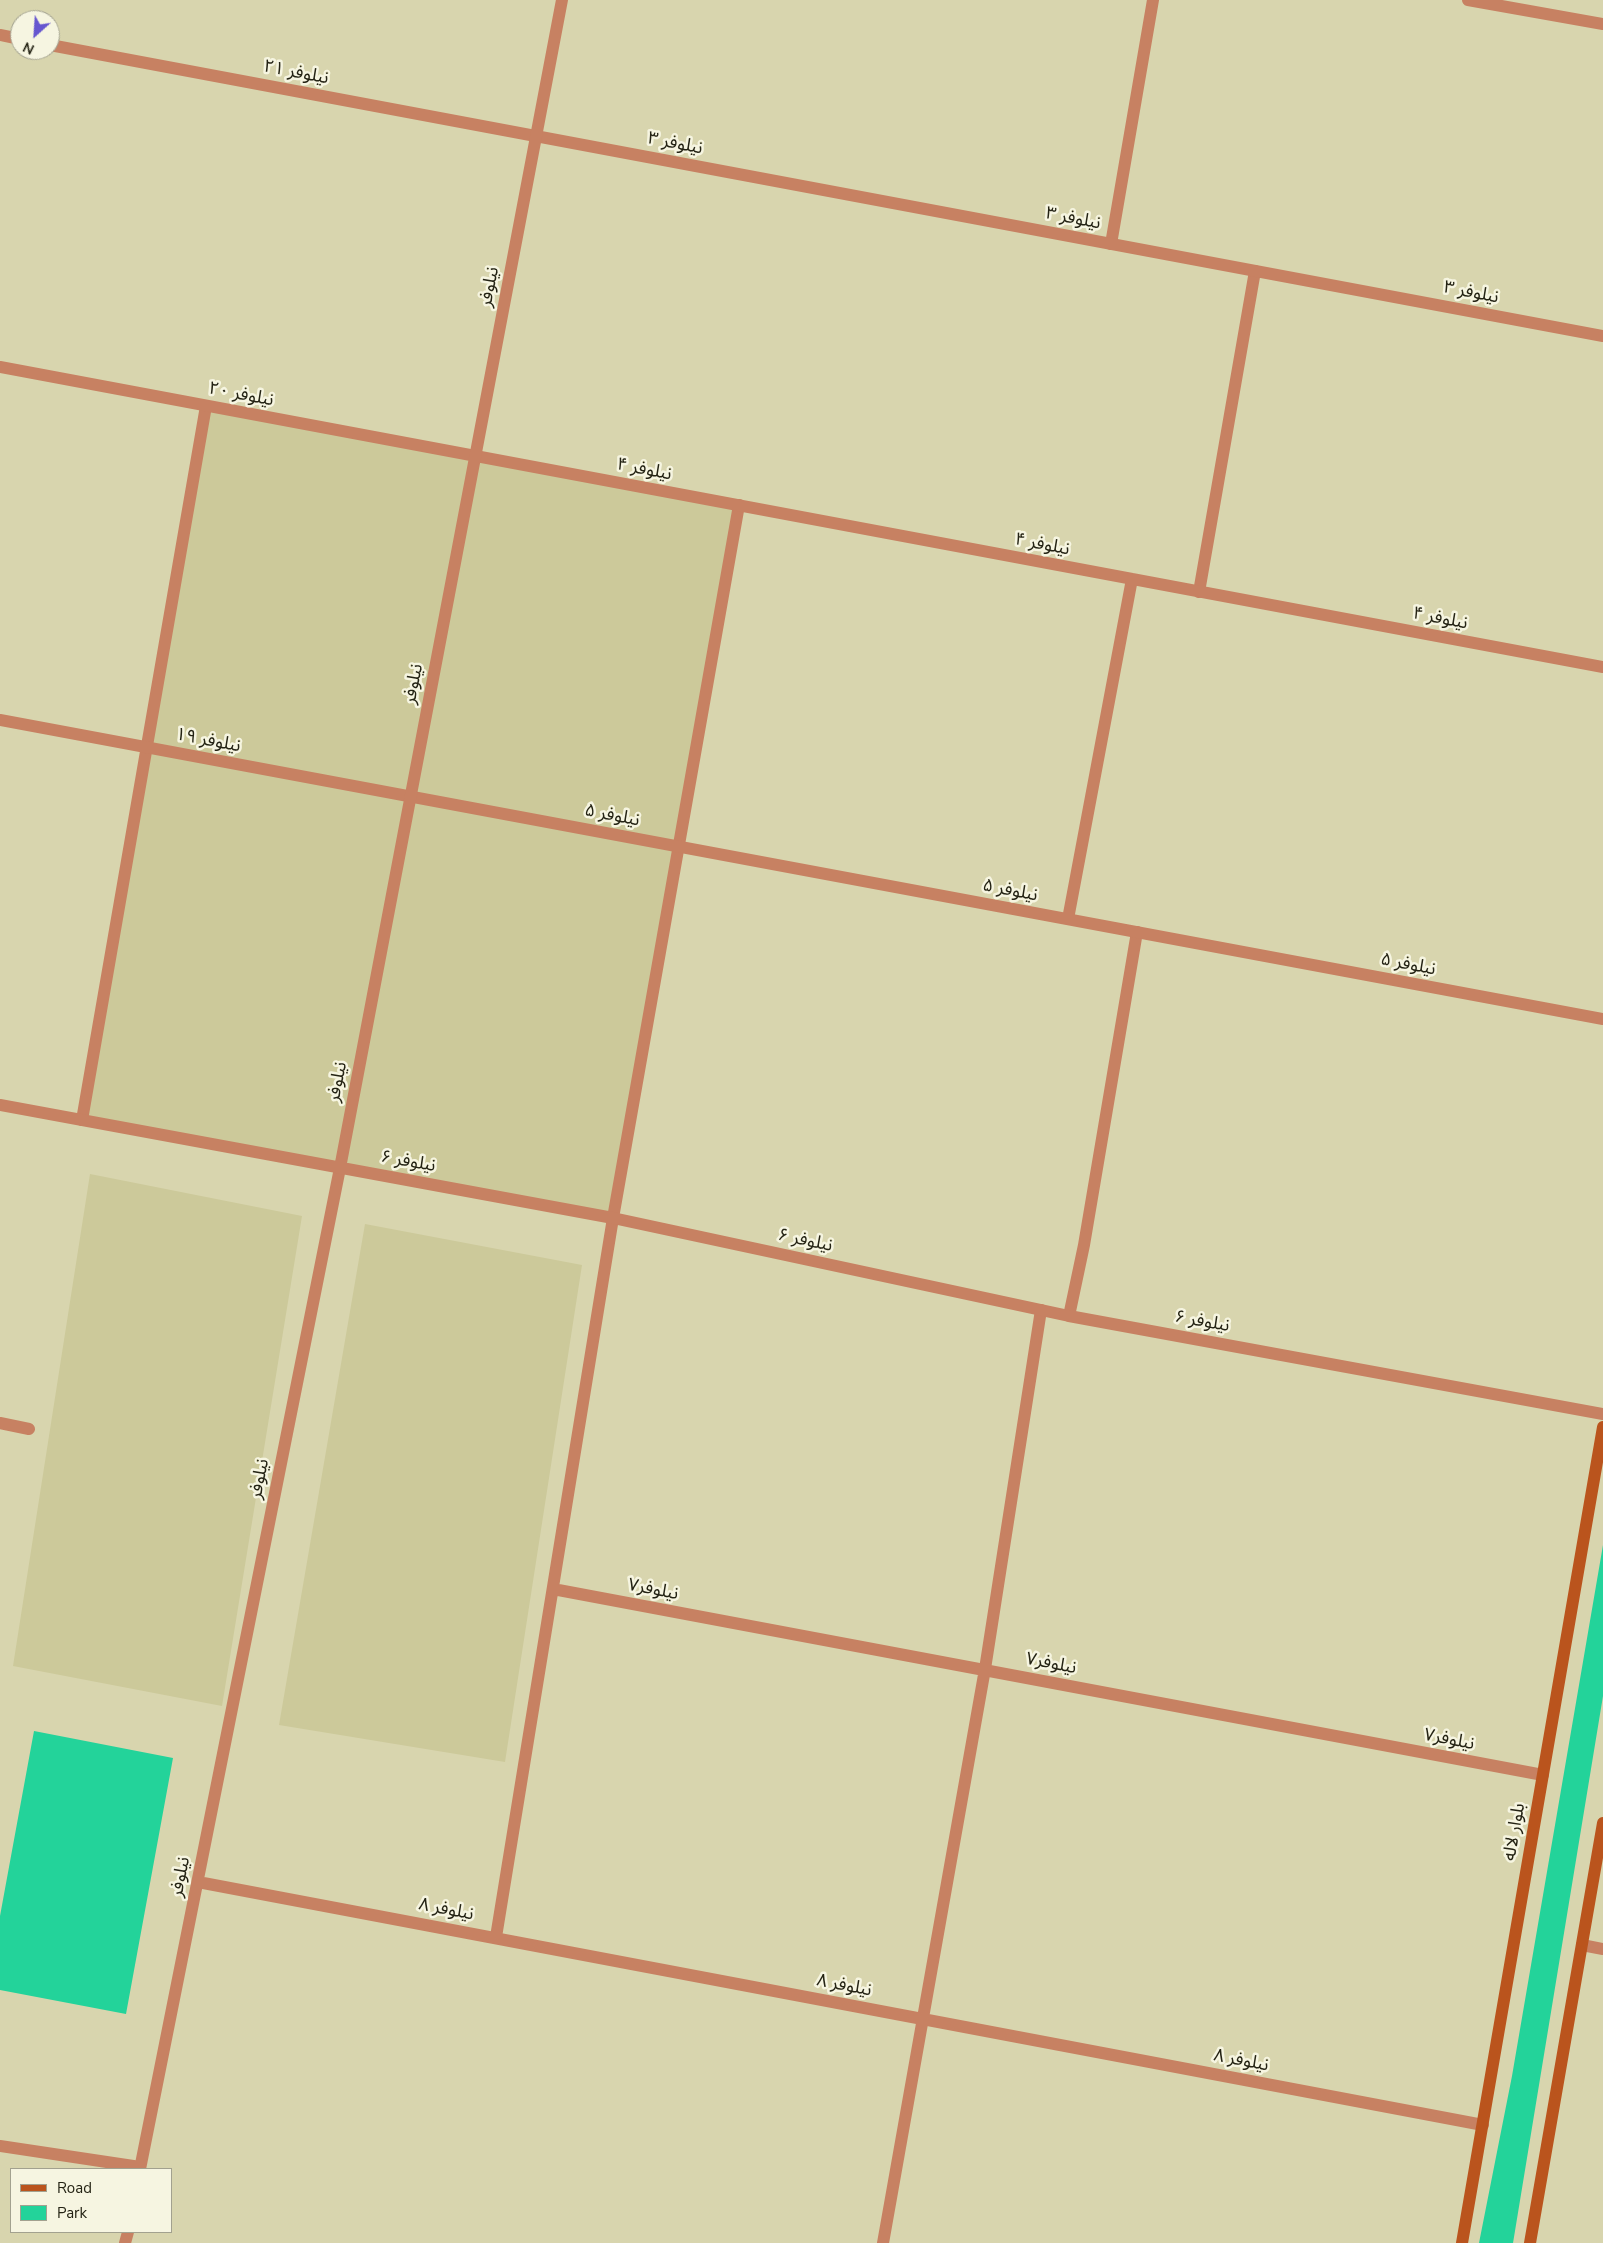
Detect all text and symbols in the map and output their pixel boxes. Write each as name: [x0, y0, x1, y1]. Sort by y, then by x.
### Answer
north arrow: [10, 10, 60, 60]
text: N: [20, 37, 38, 59]
street label: نیلوفر ۲۱: [262, 56, 330, 90]
street label: نیلوفر ۳: [646, 128, 704, 160]
street label: نیلوفر ۳: [1044, 203, 1102, 235]
street label: نیلوفر: [476, 265, 504, 309]
street label: نیلوفر ۳: [1442, 277, 1500, 309]
street label: نیلوفر ۲۰: [207, 378, 275, 412]
street label: نیلوفر ۴: [615, 454, 673, 486]
street label: نیلوفر ۴: [1013, 529, 1071, 561]
street label: نیلوفر ۴: [1411, 603, 1469, 635]
street label: نیلوفر: [400, 662, 428, 706]
street label: نیلوفر ۱۹: [174, 724, 242, 758]
street label: نیلوفر ۵: [583, 800, 641, 832]
street label: نیلوفر ۵: [981, 875, 1039, 907]
street label: نیلوفر ۵: [1379, 949, 1437, 981]
street label: نیلوفر: [324, 1060, 352, 1104]
street label: نیلوفر ۶: [379, 1147, 437, 1177]
street label: نیلوفر ۶: [776, 1225, 834, 1257]
street label: نیلوفر ۶: [1173, 1307, 1231, 1337]
street label: نیلوفر: [246, 1457, 274, 1501]
street label: نیلوفر۷: [626, 1575, 680, 1605]
street label: نیلوفر۷: [1024, 1649, 1078, 1679]
street label: نیلوفر۷: [1422, 1725, 1476, 1755]
street label: بلوار لاله: [1499, 1801, 1531, 1863]
street label: نیلوفر: [167, 1855, 195, 1899]
street label: نیلوفر ۸: [417, 1894, 475, 1926]
street label: نیلوفر ۸: [815, 1970, 873, 2002]
street label: نیلوفر ۸: [1212, 2045, 1270, 2077]
legend: [10, 2168, 172, 2233]
text: Road: [57, 2178, 92, 2198]
text: Park: [57, 2203, 87, 2223]

